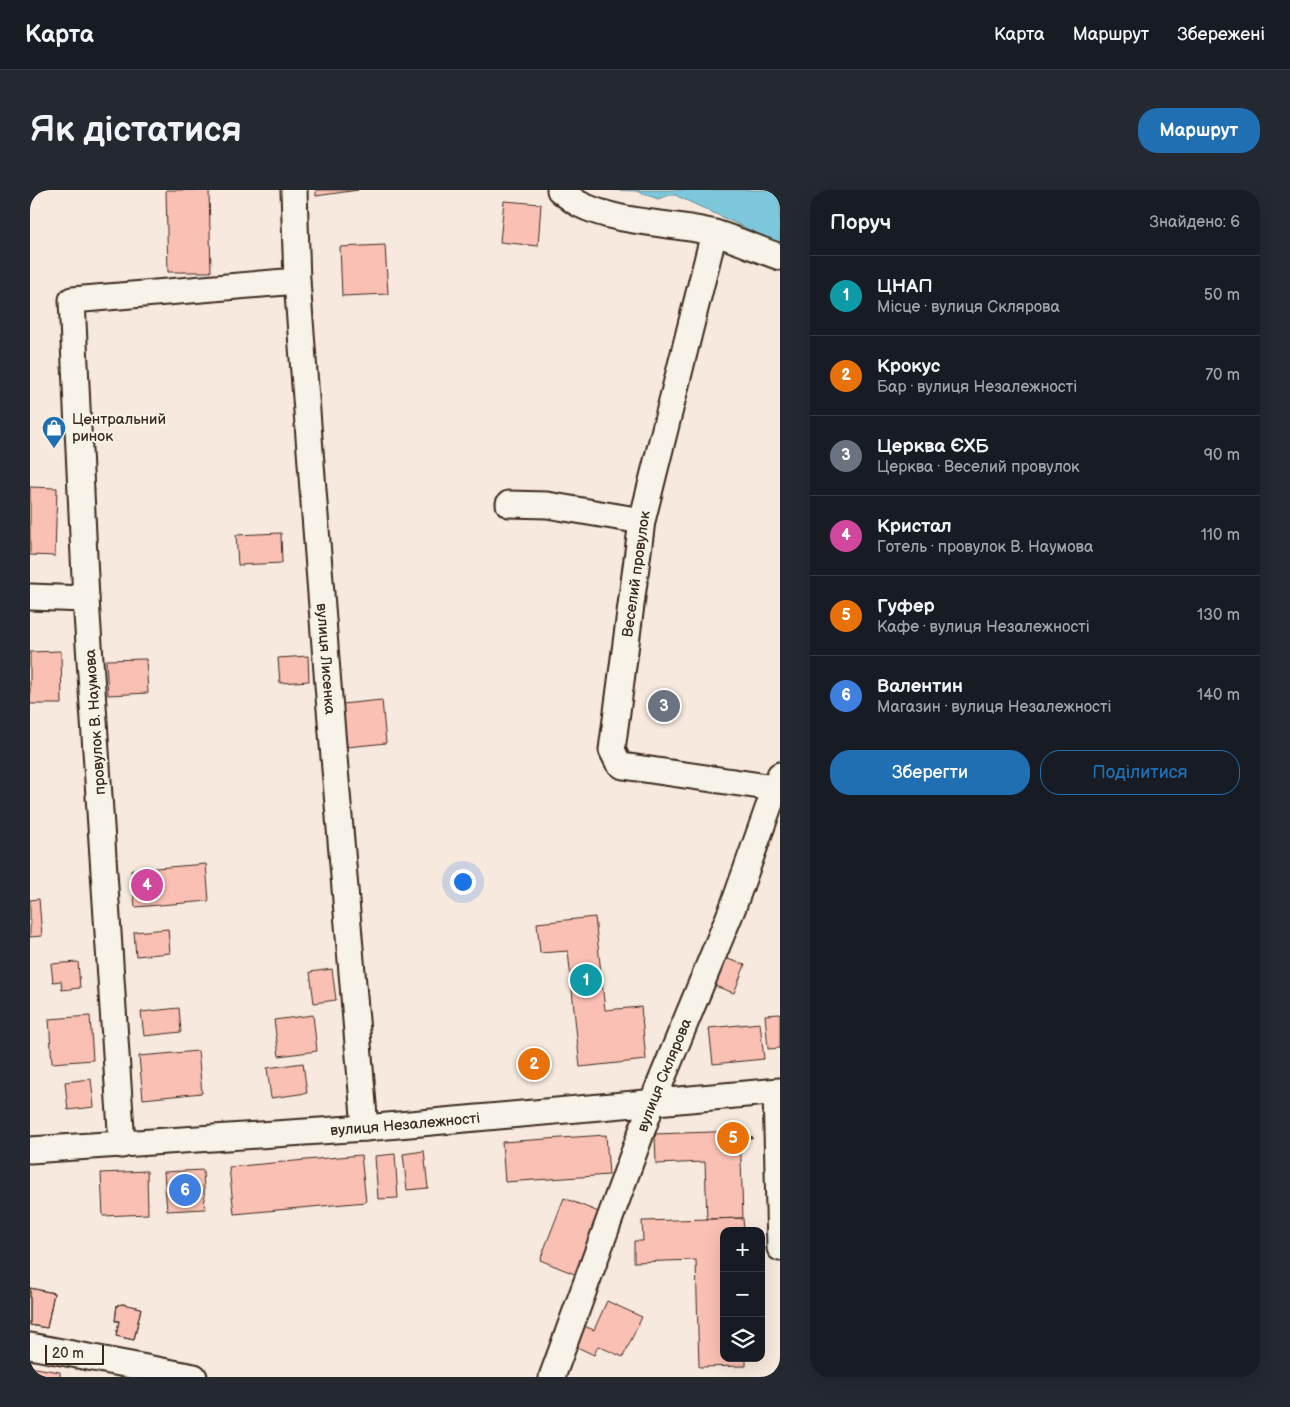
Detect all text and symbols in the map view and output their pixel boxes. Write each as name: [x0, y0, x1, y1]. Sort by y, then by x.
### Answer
text: Карта: [25, 20, 94, 49]
text: Карта: [994, 24, 1045, 45]
text: Маршрут: [1073, 24, 1149, 45]
text: Збережені: [1177, 24, 1265, 45]
button: Маршрут: [1138, 108, 1260, 153]
text: Як дістатися: [30, 109, 242, 152]
text: Поруч: [830, 210, 891, 235]
text: Знайдено: 6: [1150, 213, 1240, 232]
text: ЦНАП: [877, 275, 933, 298]
text: 1: [843, 286, 849, 305]
text: 50 m: [1204, 286, 1240, 305]
text: Місце · вулиця Склярова: [877, 298, 1060, 317]
text: Крокус: [877, 355, 940, 378]
text: 2: [841, 366, 851, 385]
text: 70 m: [1205, 366, 1240, 385]
text: Бар · вулиця Незалежності: [877, 378, 1077, 397]
place label: Центральний ринок: [72, 410, 166, 446]
shop icon: Центральний ринок: [41, 415, 67, 449]
text: Церква ЄХБ: [877, 435, 989, 458]
text: 3: [841, 446, 851, 465]
text: 90 m: [1204, 446, 1240, 465]
text: Церква · Веселий провулок: [877, 458, 1080, 477]
street label: Веселий провулок: [618, 510, 655, 638]
text: Кристал: [877, 515, 952, 538]
text: 4: [841, 526, 851, 545]
text: 110 m: [1201, 526, 1240, 545]
text: Готель · провулок В. Наумова: [877, 538, 1093, 557]
text: Гуфер: [877, 595, 935, 618]
street label: вулиця Лисенка: [312, 602, 339, 715]
text: 5: [841, 606, 851, 625]
text: 130 m: [1197, 606, 1240, 625]
text: Кафе · вулиця Незалежності: [877, 618, 1090, 637]
street label: провулок В. Наумова: [81, 648, 110, 795]
text: Валентин: [877, 675, 963, 698]
text: 6: [841, 686, 851, 705]
text: 140 m: [1197, 686, 1240, 705]
pin: 3: [648, 687, 680, 725]
text: Магазин · вулиця Незалежності: [877, 698, 1111, 717]
button: Зберегти: [830, 750, 1030, 795]
button: Поділитися: [1040, 750, 1240, 795]
pin: 4: [131, 866, 163, 904]
your location: [450, 869, 476, 895]
pin: 1: [570, 961, 602, 999]
street label: вулиця Склярова: [633, 1016, 696, 1135]
pin: 2: [518, 1045, 550, 1083]
street label: вулиця Незалежності: [330, 1109, 481, 1140]
pin: 5: [717, 1119, 749, 1157]
pin: 6: [169, 1171, 201, 1209]
map controls: [720, 1227, 765, 1362]
button: +: [720, 1227, 765, 1272]
button: −: [720, 1272, 765, 1317]
button: layers: [720, 1317, 765, 1362]
scale bar: [45, 1342, 104, 1365]
text: 20 m: [52, 1345, 84, 1362]

